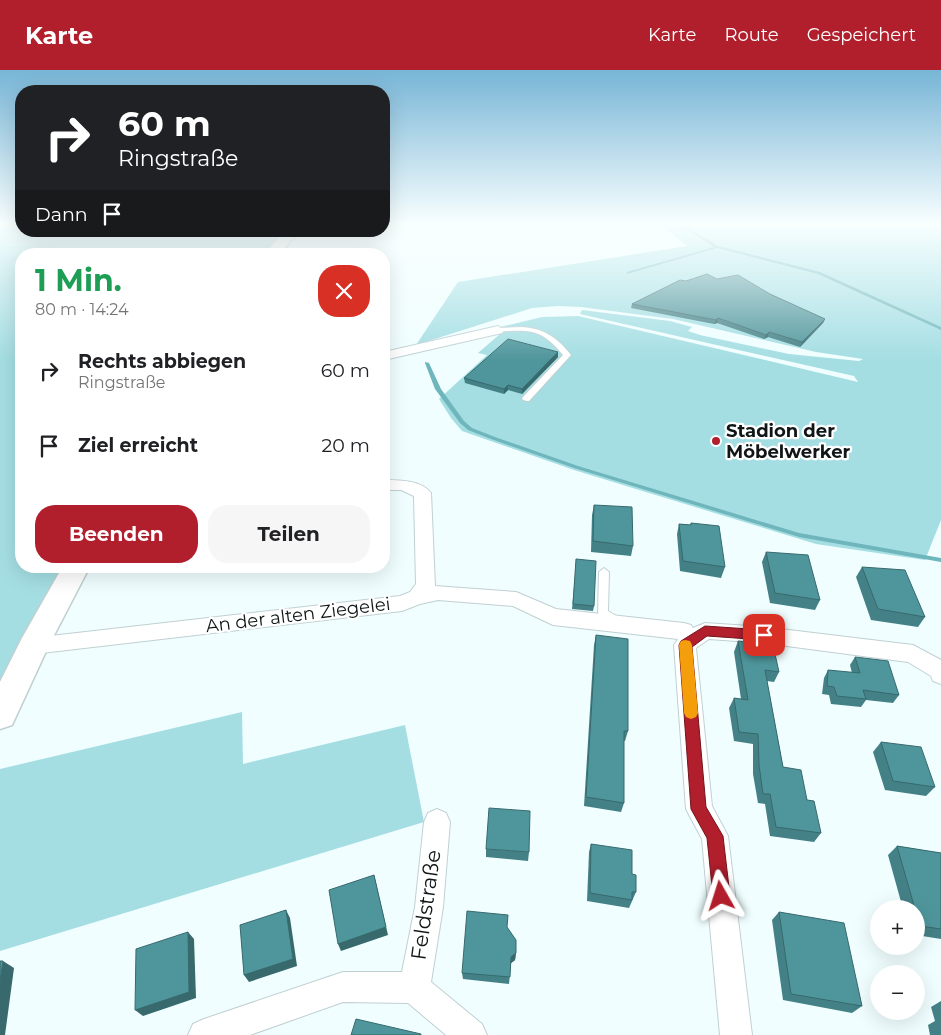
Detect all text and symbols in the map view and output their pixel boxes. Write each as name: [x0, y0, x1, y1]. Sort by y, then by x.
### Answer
text: Karte: [25, 21, 93, 50]
text: Karte: [648, 24, 696, 46]
text: Route: [724, 24, 779, 46]
text: Gespeichert: [807, 24, 916, 46]
text: 60 m: [118, 102, 211, 145]
icon: right: [35, 105, 100, 170]
text: Ringstraße: [118, 145, 238, 172]
icon: arrive: [98, 200, 126, 228]
text: Dann: [35, 203, 88, 226]
text: 1 Min.: [35, 262, 122, 299]
button: close: [318, 265, 370, 317]
text: 80 m · 14:24: [35, 300, 129, 319]
text: Rechts abbiegen: [78, 350, 246, 373]
icon: right: [35, 357, 63, 385]
text: 60 m: [321, 359, 370, 382]
text: Ringstraße: [78, 373, 166, 392]
place label: Stadion der Möbelwerker: [726, 420, 851, 463]
icon: arrive: [35, 432, 63, 460]
text: Ziel erreicht: [78, 434, 198, 457]
text: 20 m: [322, 434, 370, 457]
marker: Stadion der Möbelwerker: [710, 435, 722, 447]
button: Beenden: [35, 505, 198, 563]
button: Teilen: [208, 505, 370, 563]
street label: An der alten Ziegelei: [204, 593, 392, 637]
pin: [743, 614, 785, 656]
icon: arrive: [750, 621, 778, 649]
street label: Feldstraße: [405, 848, 446, 962]
position arrow: [694, 869, 746, 921]
map controls: [870, 900, 925, 1020]
button: +: [870, 900, 925, 955]
button: −: [870, 965, 925, 1020]

